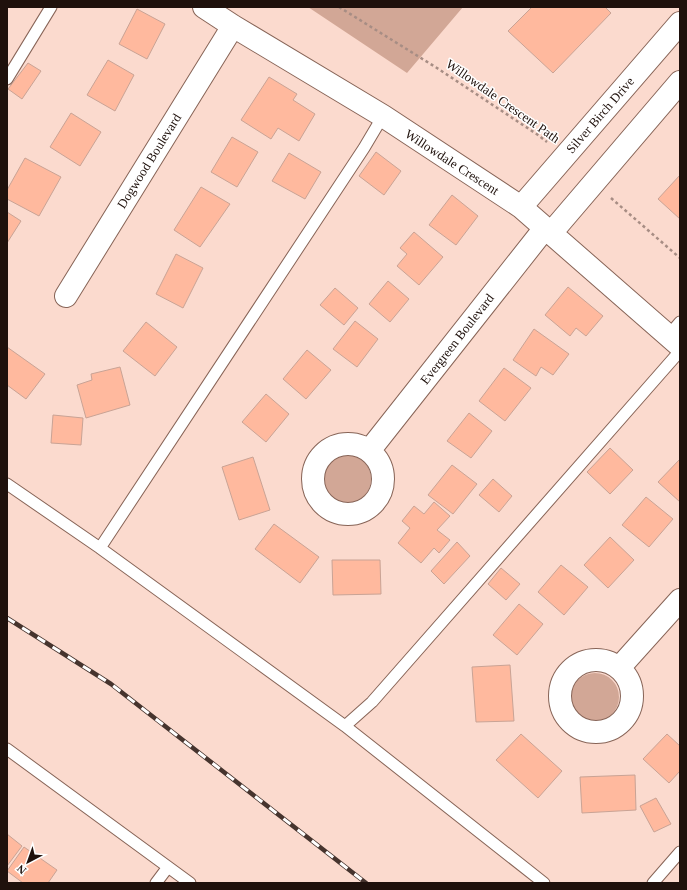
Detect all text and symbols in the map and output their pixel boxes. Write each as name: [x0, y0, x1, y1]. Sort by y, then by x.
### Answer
street label: Willowdale Crescent Path: [443, 56, 563, 146]
street label: Silver Birch Drive: [563, 74, 637, 156]
street label: Dogwood Boulevard: [114, 111, 184, 211]
street label: Willowdale Crescent: [402, 126, 502, 198]
street label: Evergreen Boulevard: [417, 290, 497, 387]
north arrow: [8, 842, 48, 882]
text: N: [14, 862, 28, 877]

